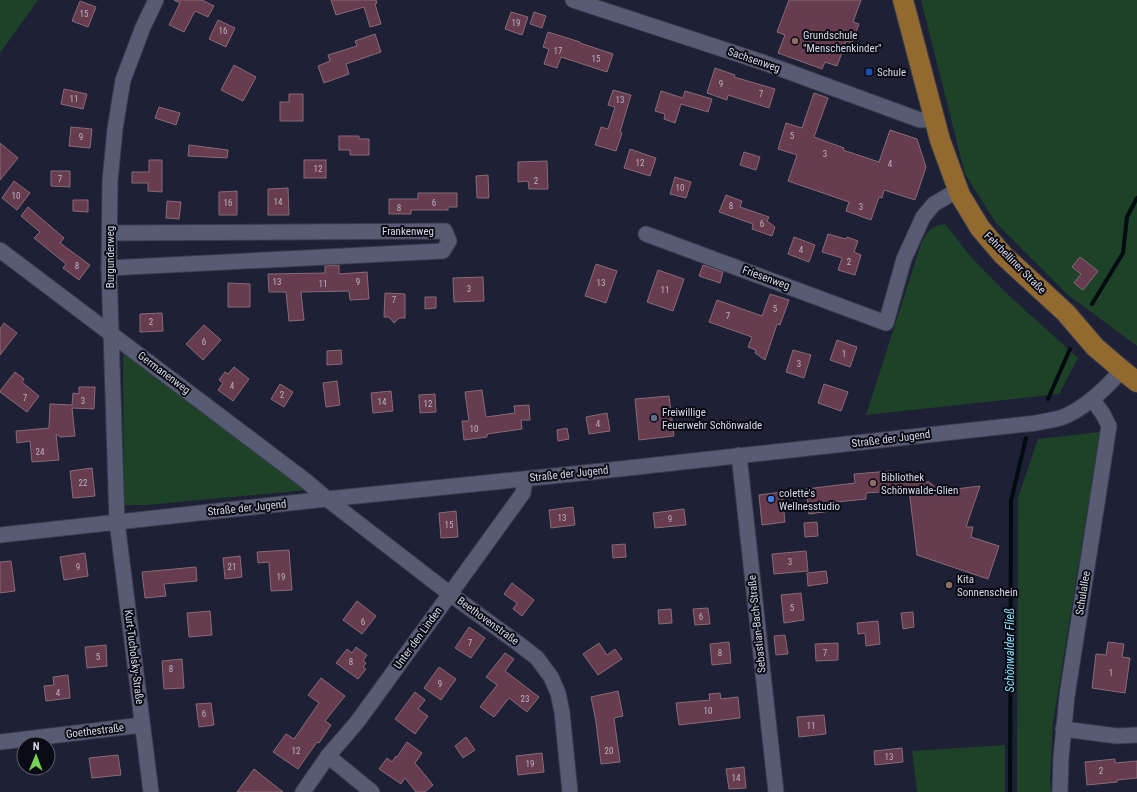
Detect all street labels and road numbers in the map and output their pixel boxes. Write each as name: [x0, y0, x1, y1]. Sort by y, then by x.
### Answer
street label: Sachsenweg: [726, 45, 782, 75]
street label: Frankenweg: [382, 225, 434, 238]
street label: Burgunderweg: [104, 226, 117, 288]
street label: Fehrbelliner Straße: [981, 229, 1049, 297]
street label: Friesenweg: [741, 263, 791, 293]
street label: Germanenweg: [135, 349, 193, 397]
street label: Straße der Jugend: [851, 428, 931, 450]
street label: Straße der Jugend: [529, 463, 609, 485]
street label: Straße der Jugend: [207, 497, 287, 519]
street label: Schulallee: [1073, 570, 1093, 616]
street label: Sebastian-Bach-Straße: [745, 574, 769, 674]
street label: Beethovenstraße: [455, 594, 521, 648]
street label: Unter den Linden: [391, 605, 445, 671]
street label: Kurt-Tucholsky-Straße: [122, 609, 146, 705]
street label: Goethestraße: [65, 721, 125, 741]

